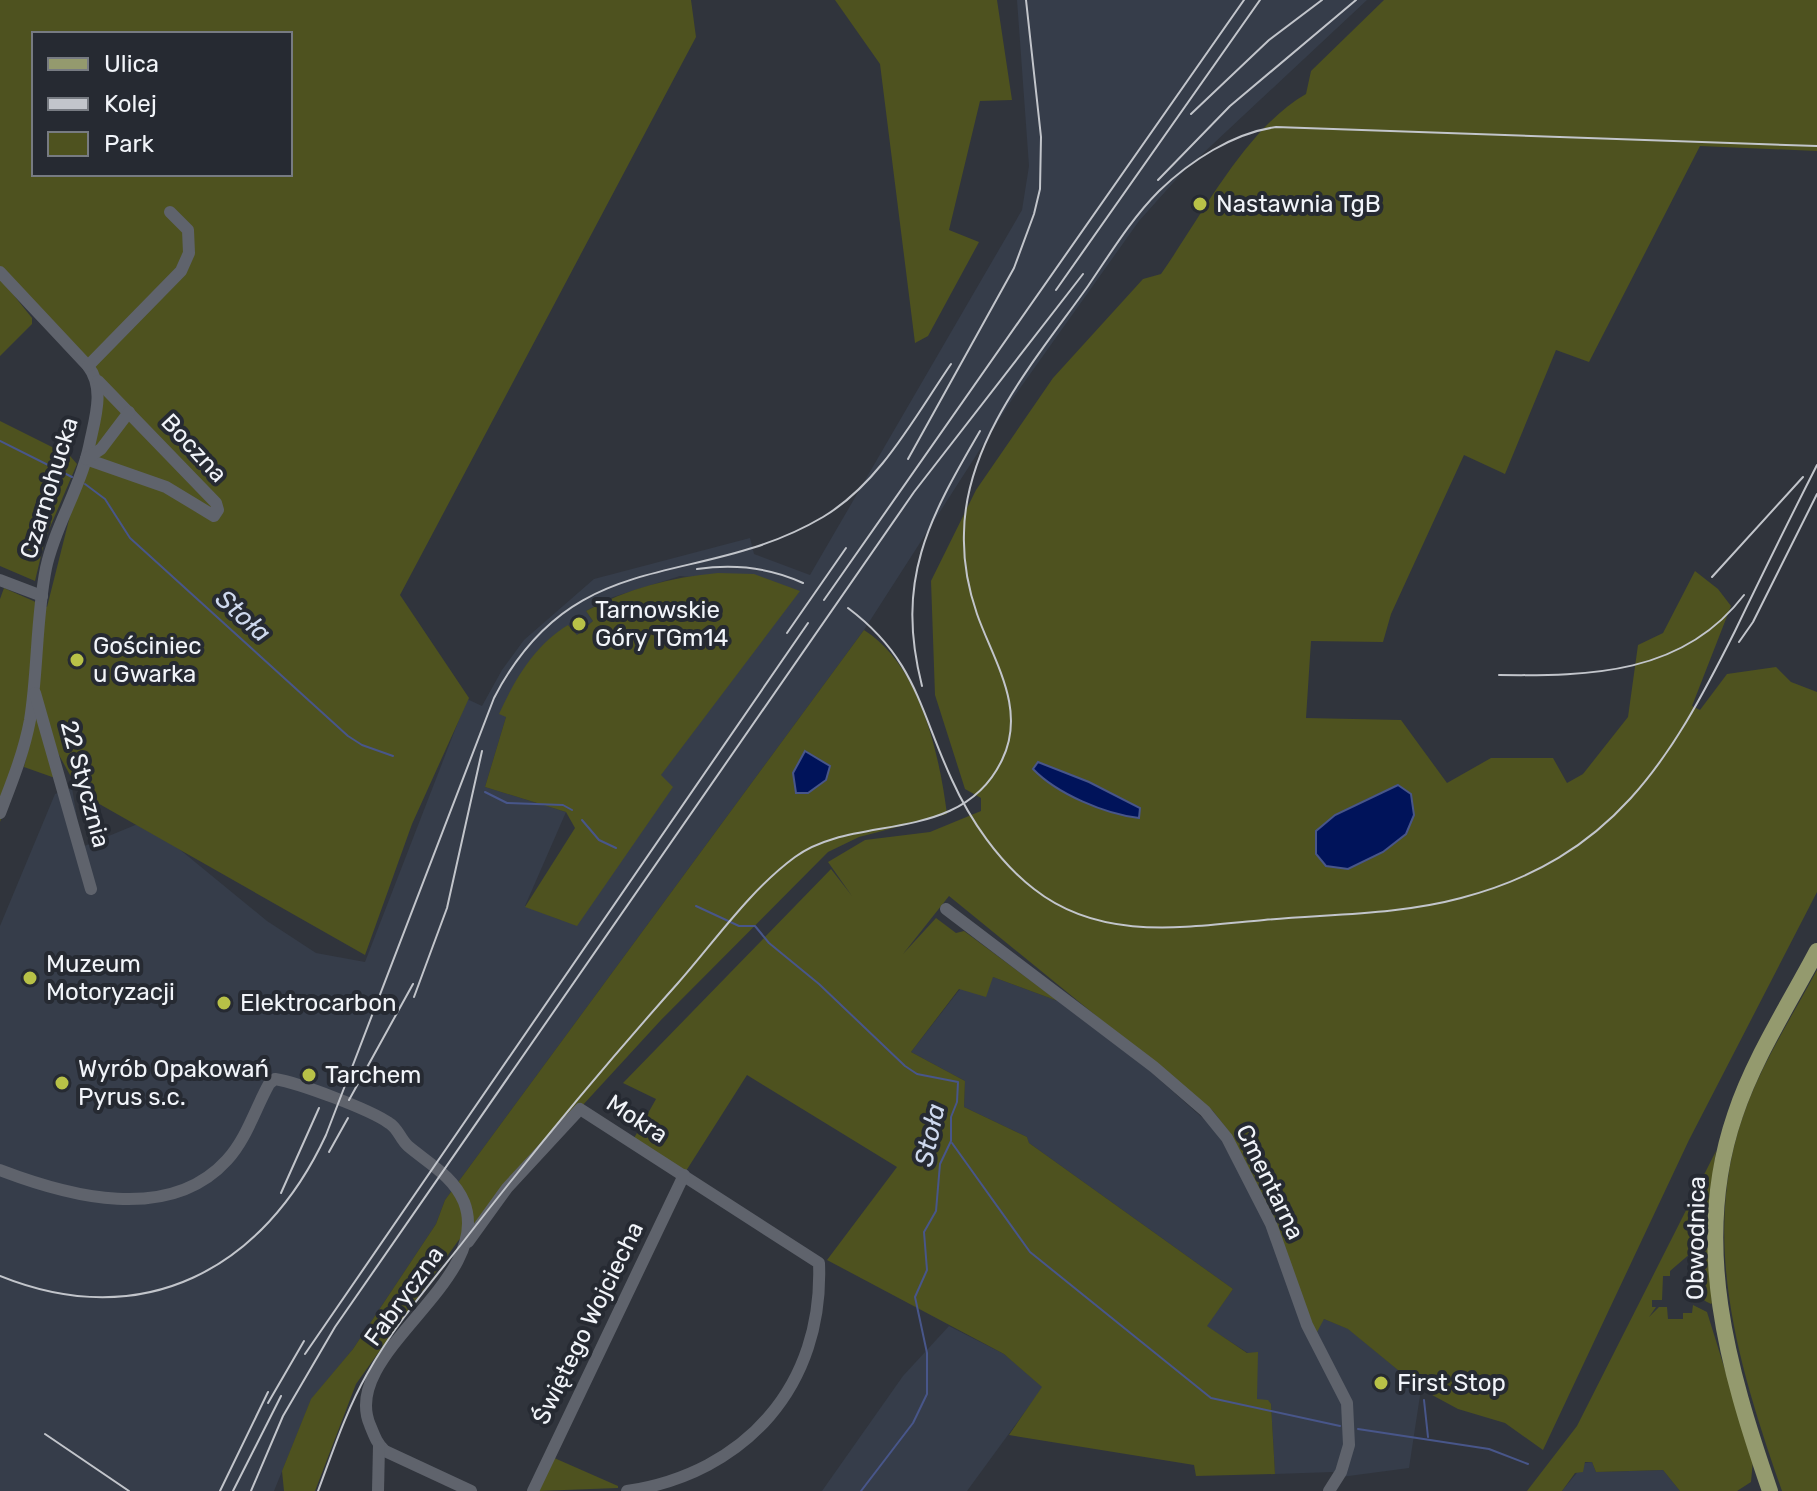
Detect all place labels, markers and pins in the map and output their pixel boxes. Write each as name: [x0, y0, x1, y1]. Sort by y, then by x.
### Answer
place label: Nastawnia TgB: [1216, 190, 1381, 218]
marker: Nastawnia TgB: [1191, 195, 1209, 213]
place label: Tarnowskie Góry TGm14: [595, 596, 729, 652]
marker: Tarnowskie Góry TGm14: [570, 615, 588, 633]
place label: Gościniec u Gwarka: [93, 632, 201, 688]
marker: Gościniec u Gwarka: [68, 651, 86, 669]
place label: Muzeum Motoryzacji: [46, 950, 175, 1006]
marker: Muzeum Motoryzacji: [21, 969, 39, 987]
place label: Elektrocarbon: [240, 989, 396, 1017]
marker: Elektrocarbon: [215, 994, 233, 1012]
place label: Wyrób Opakowań Pyrus s.c.: [78, 1055, 269, 1111]
place label: Tarchem: [325, 1061, 421, 1089]
marker: Tarchem: [300, 1066, 318, 1084]
marker: Wyrób Opakowań Pyrus s.c.: [53, 1074, 71, 1092]
place label: First Stop: [1397, 1369, 1506, 1397]
marker: First Stop: [1372, 1374, 1390, 1392]

